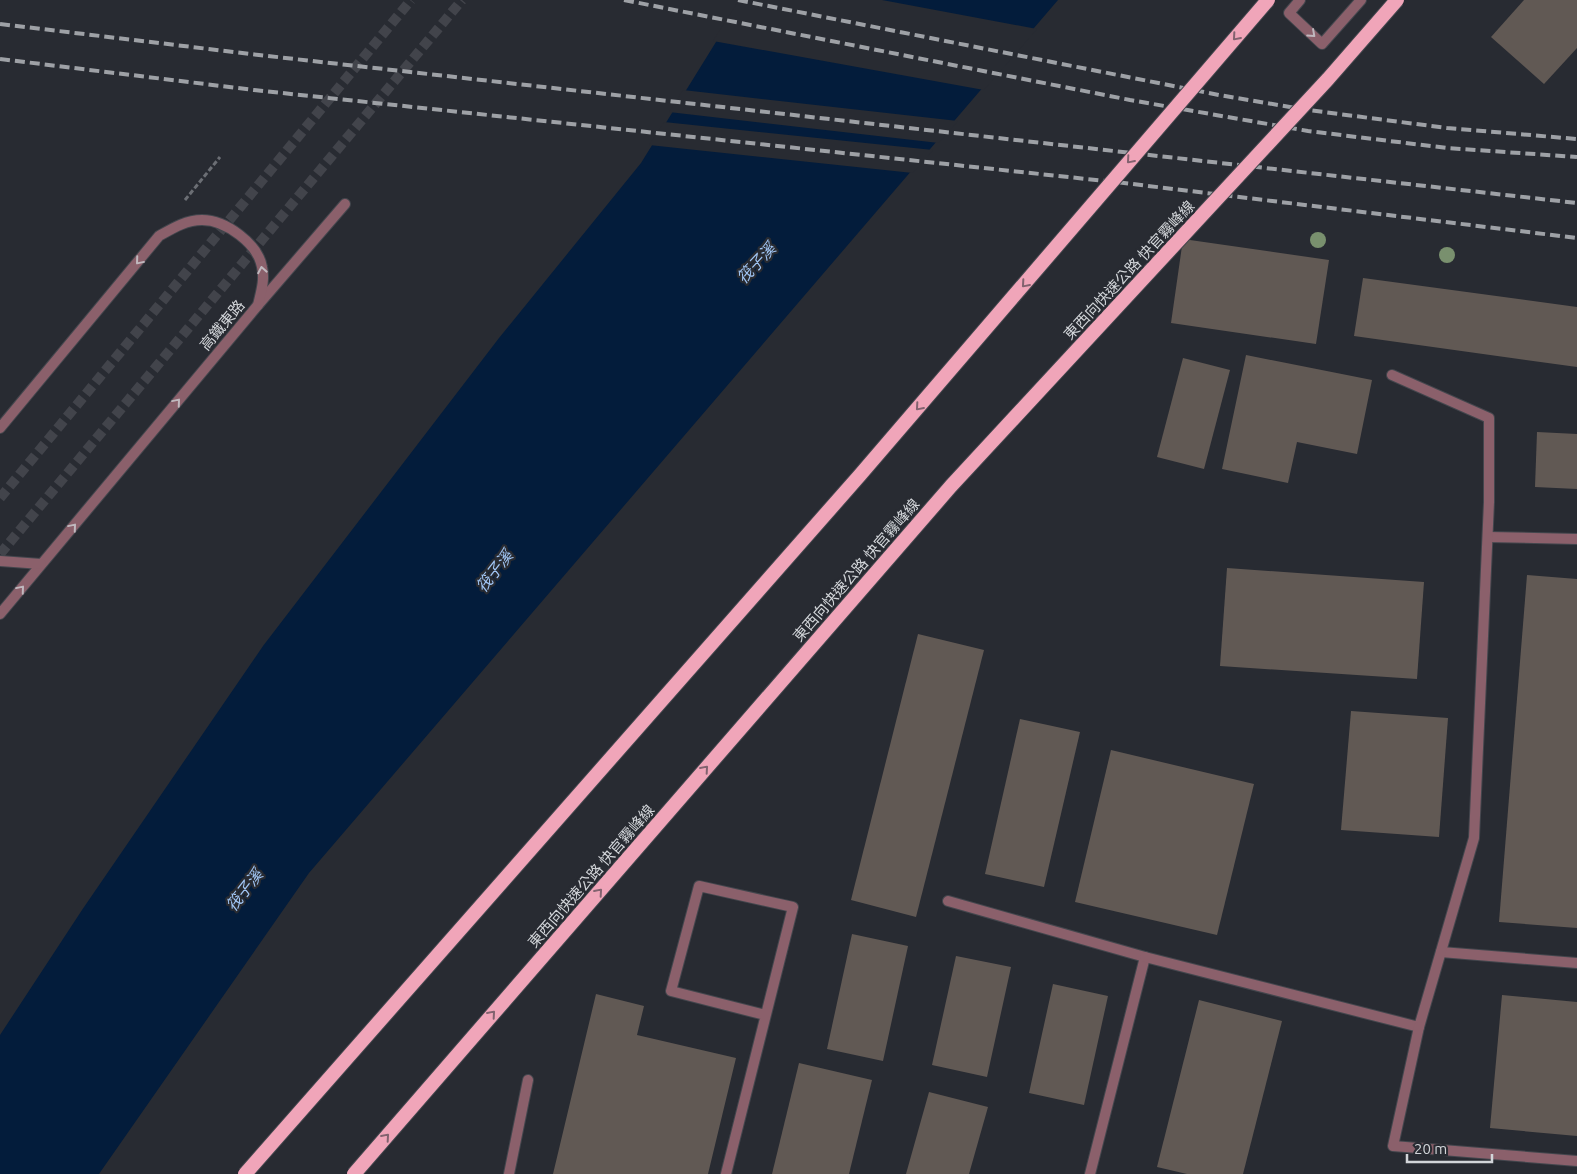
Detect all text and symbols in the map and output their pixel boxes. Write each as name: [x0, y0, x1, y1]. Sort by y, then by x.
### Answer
one-way arrow: [1306, 28, 1315, 37]
one-way arrow: [1234, 31, 1242, 40]
one-way arrow: [1127, 155, 1136, 164]
street label: 東西向快速公路 快官霧峰線: [1060, 197, 1198, 343]
water label: 筏子溪: [733, 238, 780, 287]
one-way arrow: [135, 255, 144, 264]
one-way arrow: [257, 266, 267, 275]
one-way arrow: [1021, 278, 1030, 287]
street label: 高鐵東路: [196, 297, 248, 353]
one-way arrow: [171, 399, 180, 408]
one-way arrow: [916, 401, 924, 410]
street label: 東西向快速公路 快官霧峰線: [789, 495, 923, 645]
one-way arrow: [67, 524, 75, 533]
water label: 筏子溪: [472, 545, 517, 595]
one-way arrow: [15, 586, 23, 595]
one-way arrow: [699, 766, 708, 775]
street label: 東西向快速公路 快官霧峰線: [524, 801, 658, 951]
water label: 筏子溪: [222, 864, 267, 914]
one-way arrow: [593, 888, 602, 897]
one-way arrow: [487, 1011, 496, 1020]
scale bar: [1407, 1132, 1492, 1164]
one-way arrow: [380, 1134, 389, 1143]
text: 20 m: [1414, 1140, 1447, 1157]

